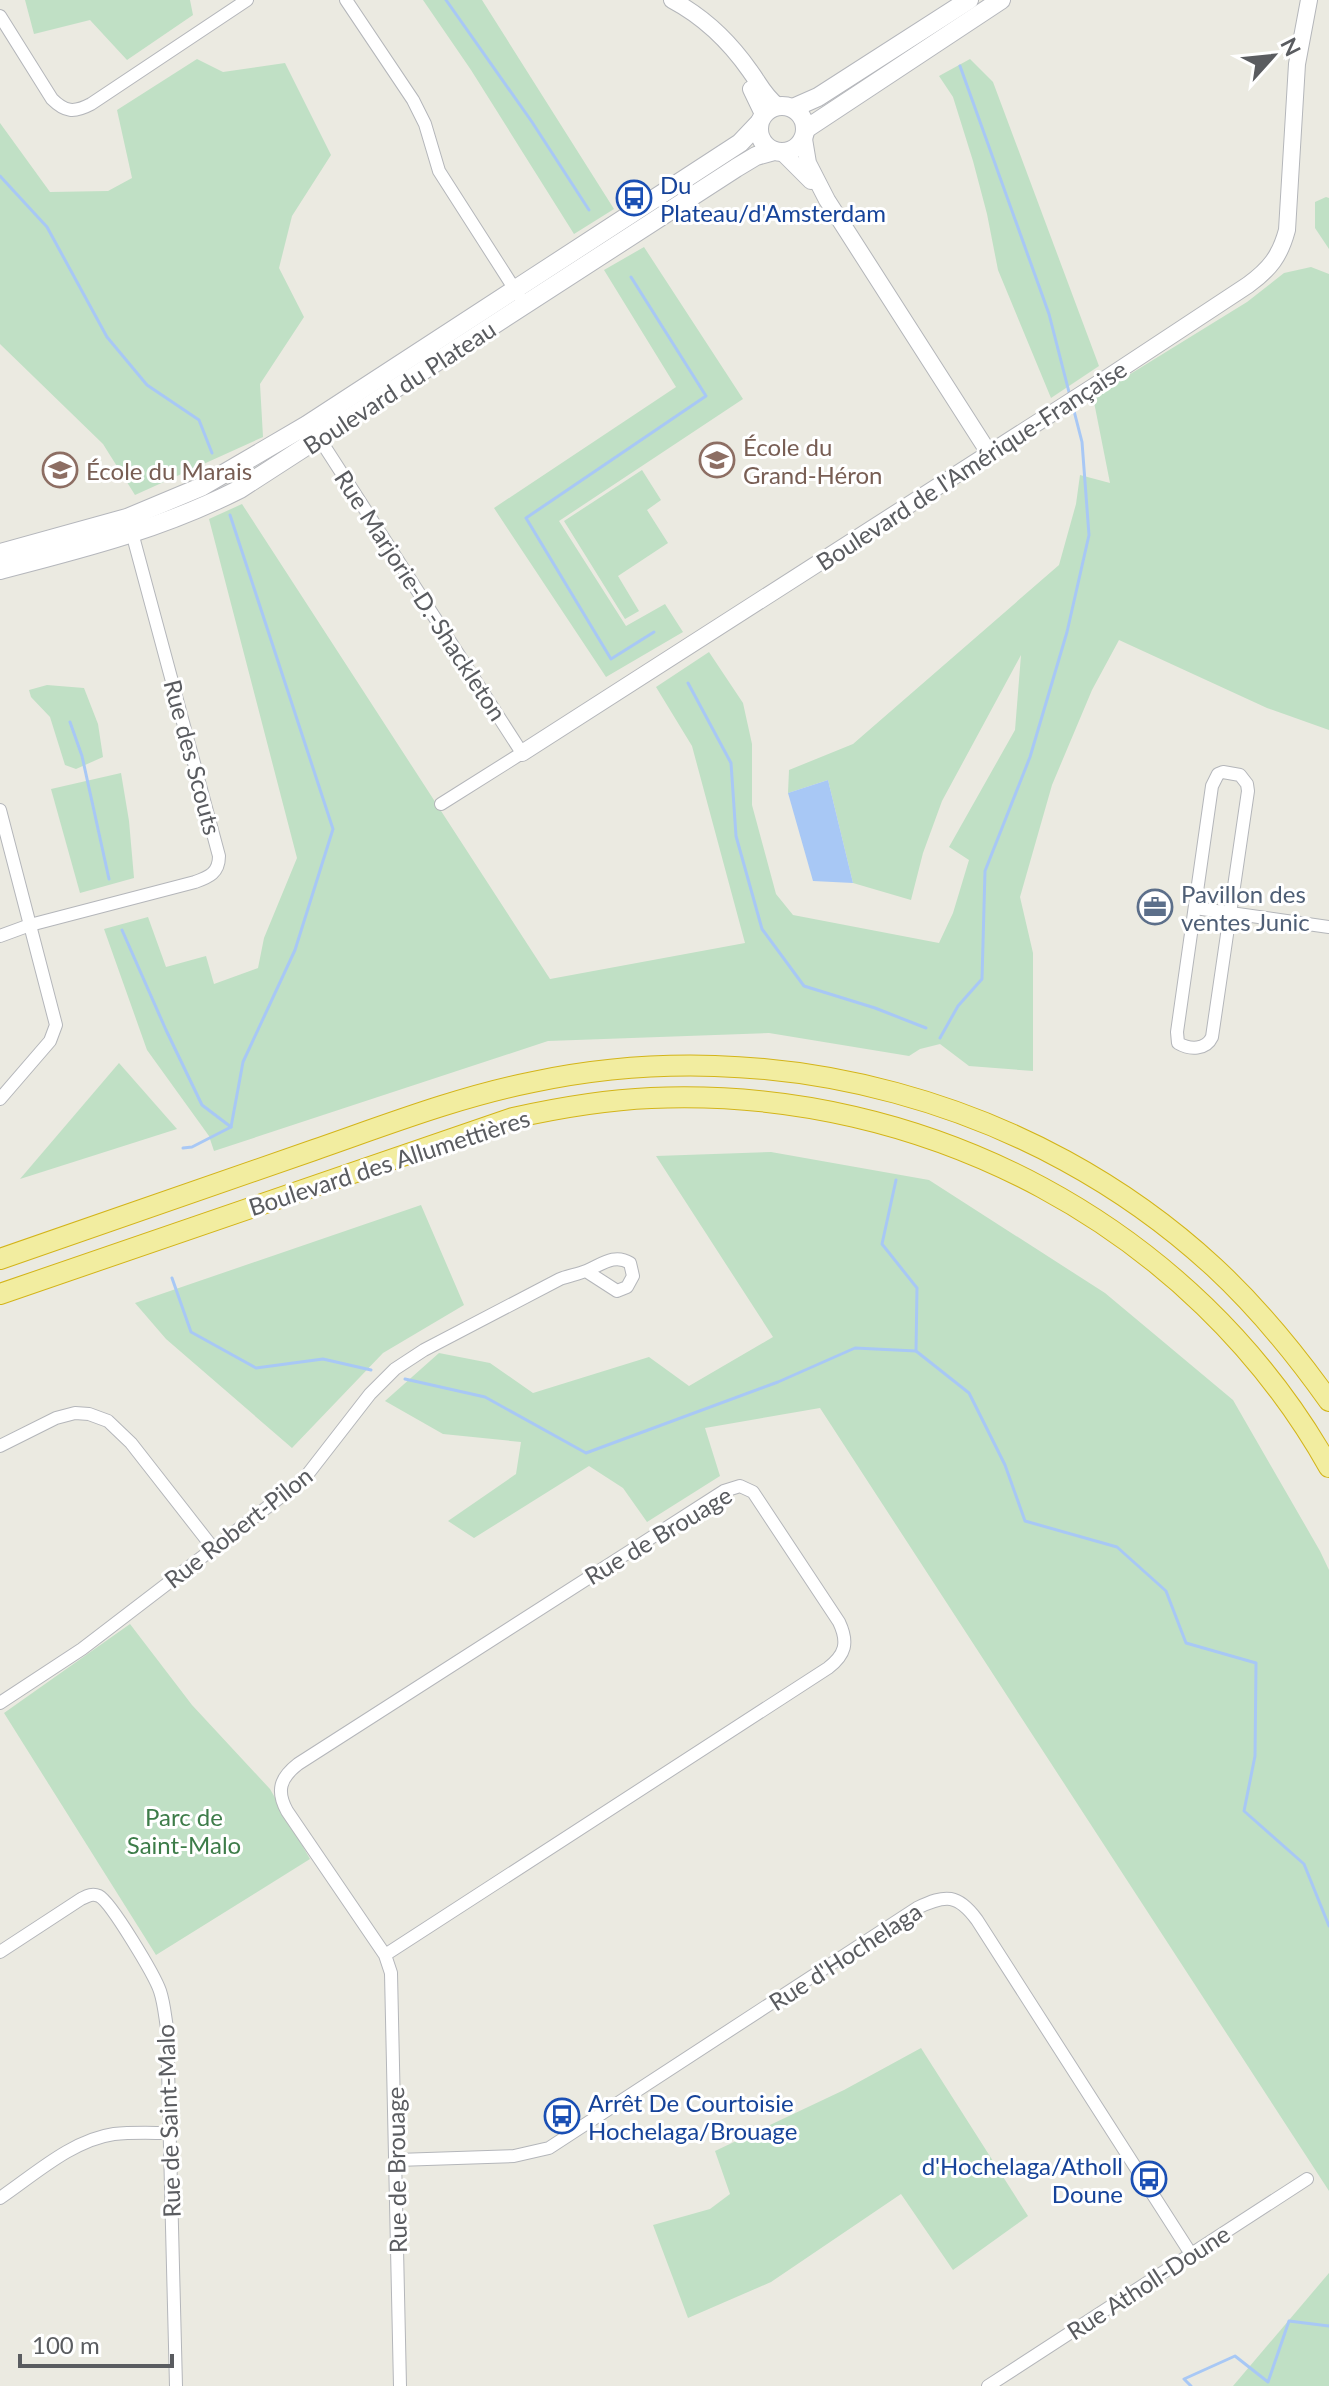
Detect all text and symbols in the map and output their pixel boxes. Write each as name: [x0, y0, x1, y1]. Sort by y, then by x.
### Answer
north arrow: [1233, 16, 1313, 96]
text: N: [1275, 33, 1307, 60]
place label: Du Plateau/d'Amsterdam: [660, 170, 886, 227]
bus stop icon: Du Plateau/d'Amsterdam: [615, 179, 653, 217]
street label: Boulevard du Plateau: [297, 314, 501, 460]
street label: Boulevard de l'Amérique-Française: [811, 354, 1131, 576]
place label: École du Grand-Héron: [743, 432, 882, 489]
school or university icon: École du Grand-Héron: [698, 441, 736, 479]
school or university icon: École du Marais: [41, 451, 79, 489]
place label: École du Marais: [86, 456, 252, 485]
street label: Rue Marjorie-D.-Shackleton: [329, 464, 513, 726]
street label: Rue des Scouts: [158, 676, 228, 838]
place label: Pavillon des ventes Junic: [1181, 879, 1310, 936]
office icon: Pavillon des ventes Junic: [1136, 888, 1174, 926]
street label: Boulevard des Allumettières: [245, 1103, 533, 1221]
street label: Rue Robert-Pilon: [158, 1460, 318, 1594]
street label: Rue de Brouage: [579, 1480, 737, 1590]
park label: Parc de Saint-Malo: [127, 1802, 241, 1859]
street label: Rue d'Hochelaga: [763, 1896, 927, 2016]
street label: Rue de Saint-Malo: [150, 2024, 186, 2218]
street label: Rue de Brouage: [380, 2087, 412, 2253]
place label: Arrêt De Courtoisie Hochelaga/Brouage: [588, 2088, 797, 2145]
bus stop icon: Arrêt De Courtoisie Hochelaga/Brouage: [543, 2097, 581, 2135]
place label: d'Hochelaga/Atholl Doune: [922, 2151, 1123, 2208]
bus stop icon: d'Hochelaga/Atholl Doune: [1130, 2160, 1168, 2198]
street label: Rue Atholl-Doune: [1061, 2219, 1235, 2345]
scale bar: [20, 2318, 172, 2368]
text: 100 m: [32, 2330, 100, 2359]

